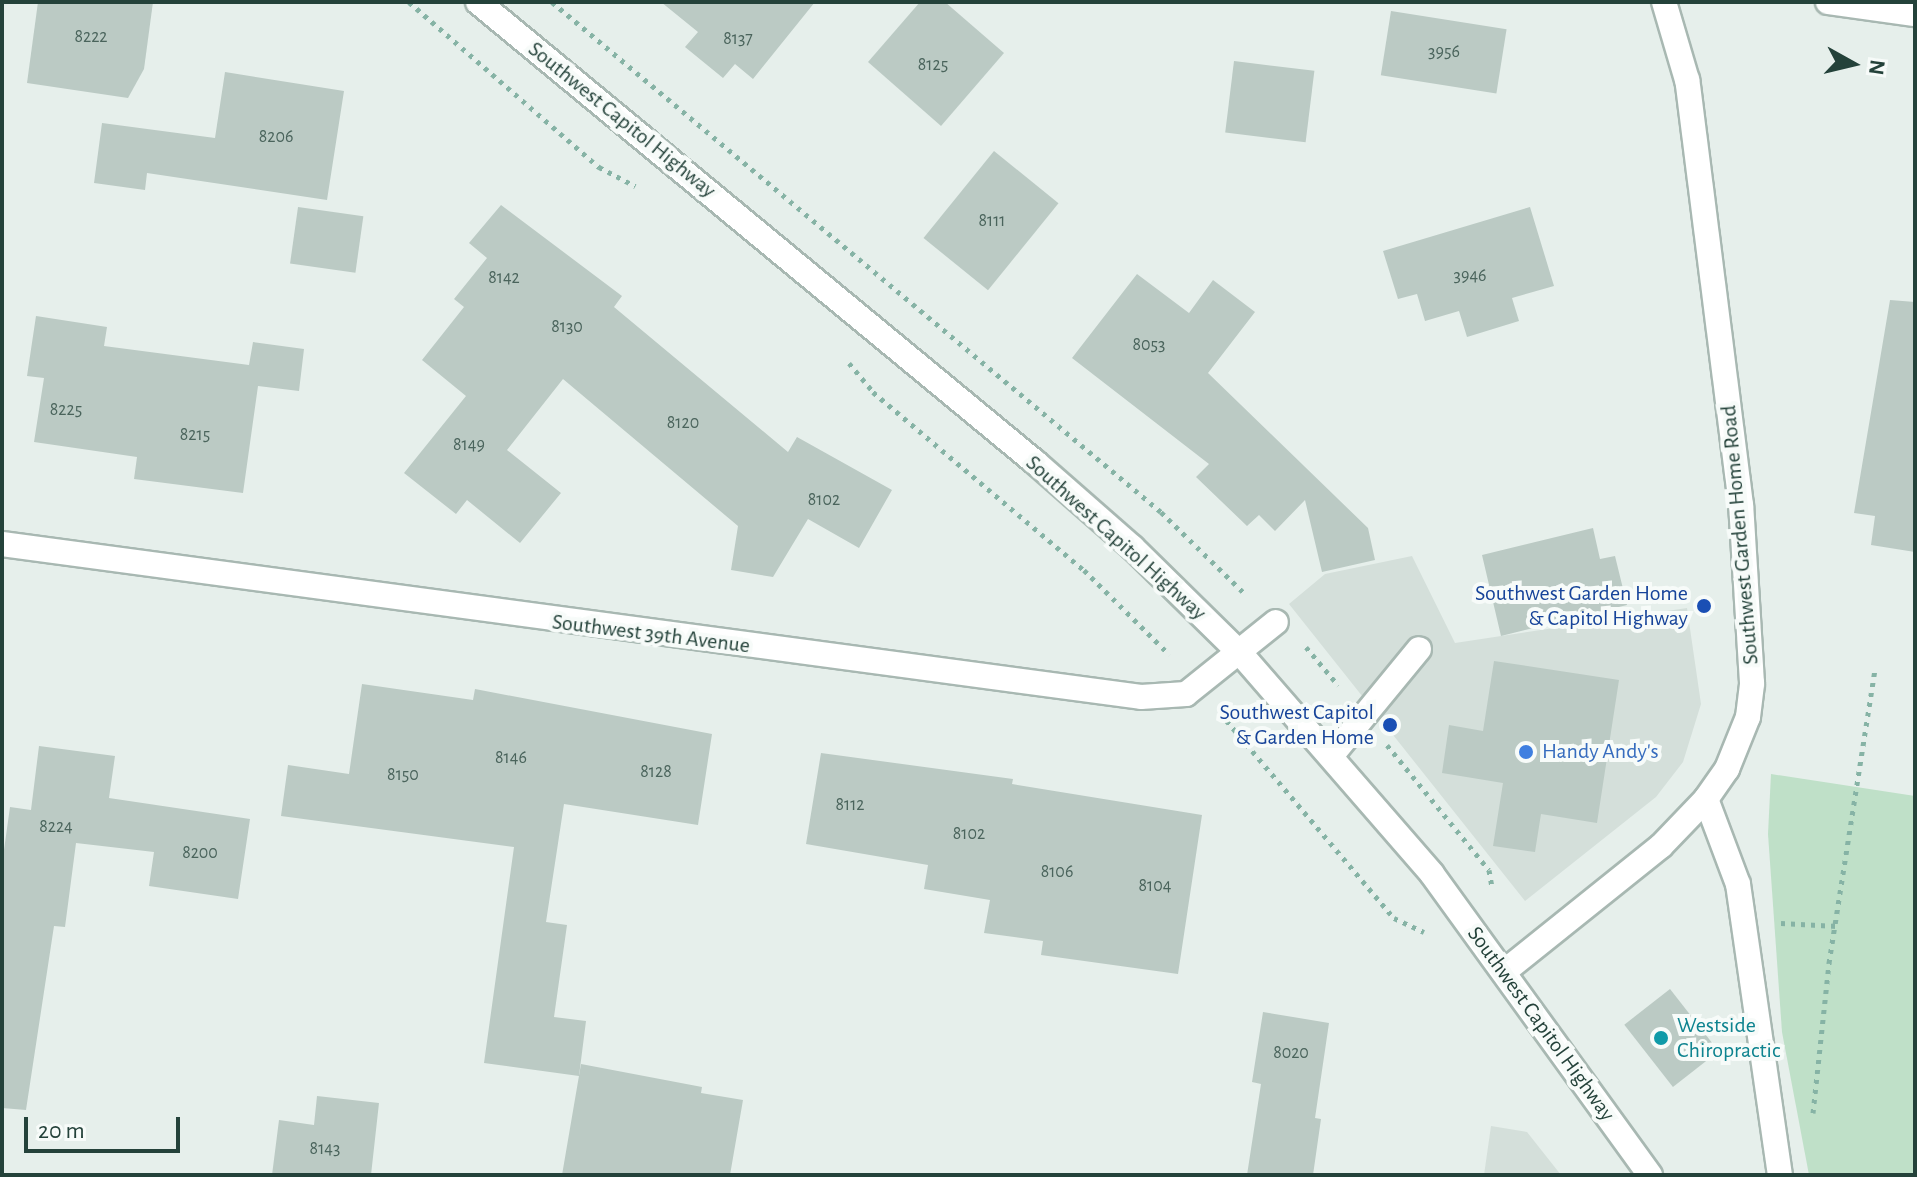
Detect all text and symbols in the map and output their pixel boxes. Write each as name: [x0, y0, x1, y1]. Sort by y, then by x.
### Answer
north arrow: [1813, 24, 1893, 104]
house number: 8222: [74, 26, 108, 48]
house number: 8137: [723, 28, 753, 50]
street label: Southwest Capitol Highway: [523, 36, 721, 204]
house number: 3956: [1428, 41, 1460, 63]
house number: 8125: [918, 54, 948, 76]
text: N: [1865, 58, 1889, 76]
house number: 8206: [259, 126, 293, 148]
house number: 8111: [978, 210, 1006, 232]
house number: 3946: [1454, 265, 1486, 287]
house number: 8142: [488, 267, 520, 289]
house number: 8130: [551, 316, 583, 338]
house number: 8053: [1133, 334, 1165, 356]
house number: 8225: [50, 399, 82, 421]
street label: Southwest Garden Home Road: [1716, 404, 1764, 666]
house number: 8120: [667, 412, 699, 434]
house number: 8215: [180, 424, 210, 446]
house number: 8149: [453, 434, 485, 456]
street label: Southwest Capitol Highway: [1020, 450, 1212, 626]
house number: 8102: [808, 489, 840, 511]
place label: Southwest Garden Home & Capitol Highway: [1475, 580, 1688, 632]
marker: Southwest Garden Home & Capitol Highway: [1695, 597, 1713, 615]
street label: Southwest 39th Avenue: [551, 609, 751, 659]
place label: Southwest Capitol & Garden Home: [1219, 699, 1374, 750]
marker: Southwest Capitol & Garden Home: [1381, 716, 1399, 734]
place label: Handy Andy's: [1542, 739, 1659, 765]
marker: Handy Andy's: [1517, 743, 1535, 761]
house number: 8146: [495, 747, 527, 769]
house number: 8128: [640, 761, 672, 783]
house number: 8150: [387, 764, 419, 786]
house number: 8112: [835, 794, 865, 816]
house number: 8224: [39, 816, 73, 838]
house number: 8102: [953, 823, 985, 845]
house number: 8200: [182, 842, 218, 864]
house number: 8106: [1041, 861, 1073, 883]
house number: 8104: [1139, 875, 1171, 897]
street label: Southwest Capitol Highway: [1462, 922, 1620, 1126]
place label: Westside Chiropractic: [1677, 1012, 1780, 1064]
marker: Westside Chiropractic: [1652, 1029, 1670, 1047]
house number: 8020: [1273, 1042, 1309, 1064]
scale bar: [28, 1101, 184, 1151]
text: 20 m: [38, 1119, 85, 1143]
house number: 8143: [310, 1138, 340, 1160]

